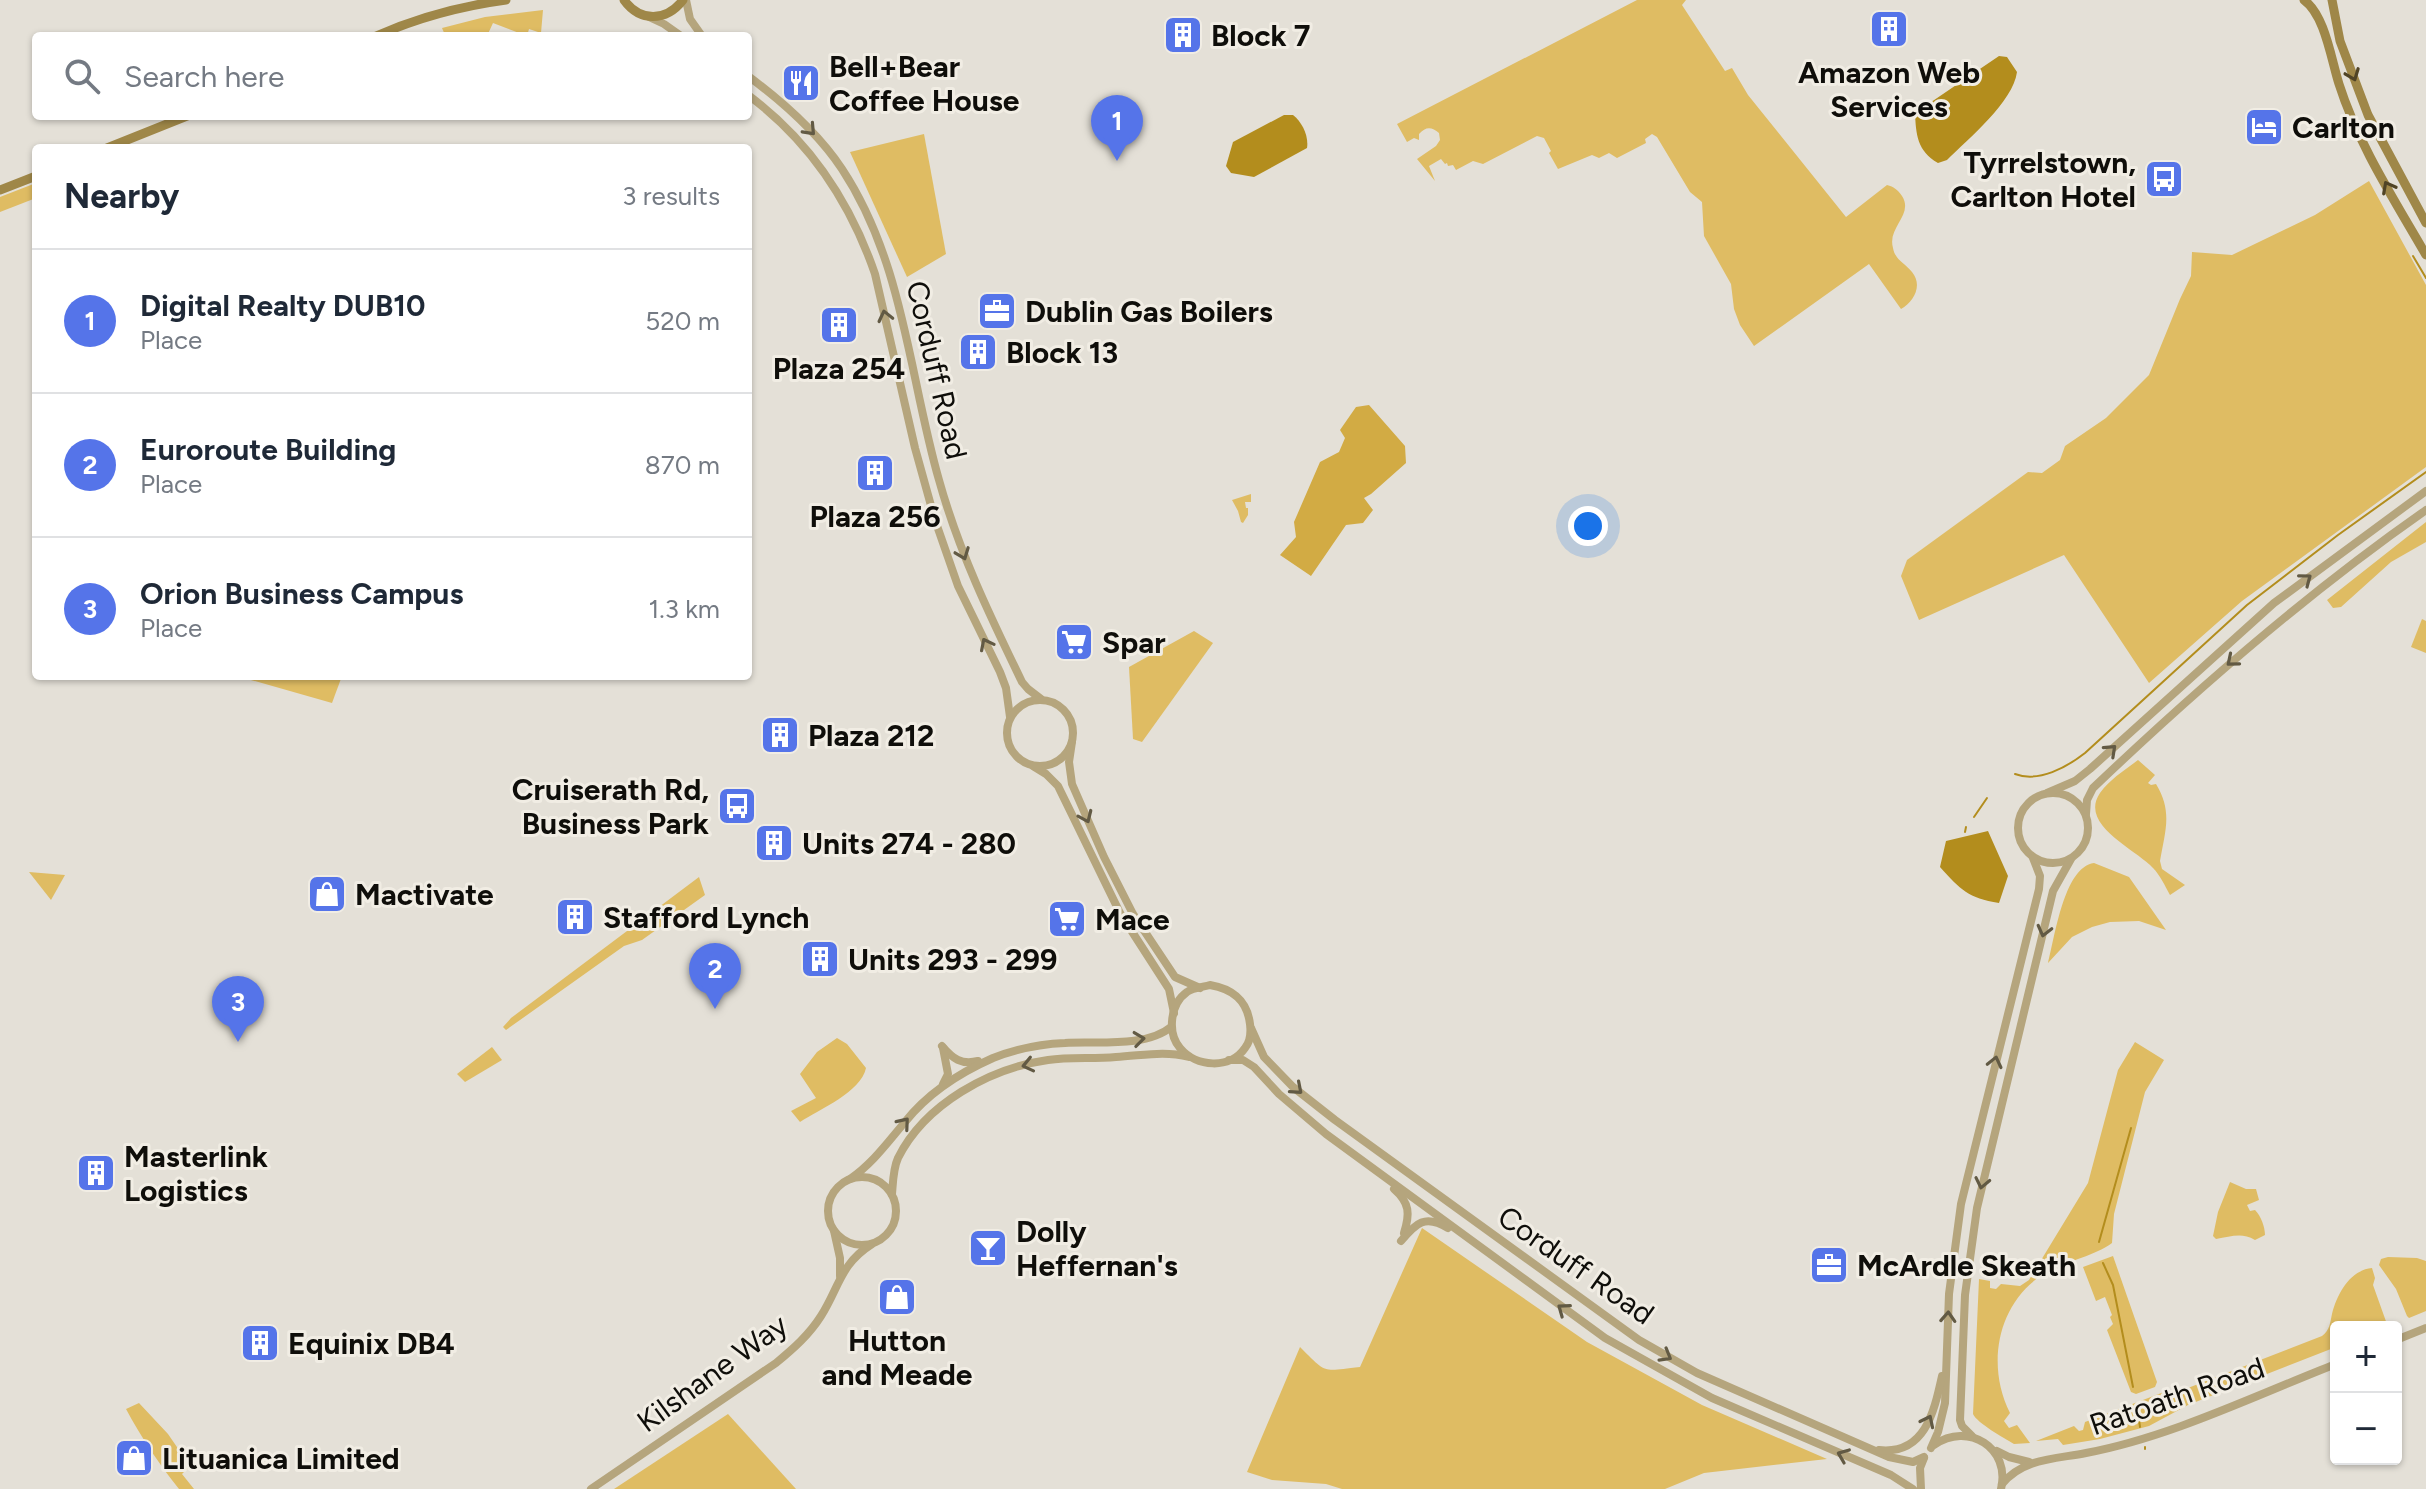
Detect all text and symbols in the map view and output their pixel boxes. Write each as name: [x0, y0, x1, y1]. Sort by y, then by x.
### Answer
building icon: Amazon Web Services: [1868, 8, 1910, 50]
building icon: Block 7: [1162, 14, 1204, 56]
place label: Block 7: [1211, 17, 1311, 54]
search box: [32, 32, 752, 120]
place label: Bell+Bear Coffee House: [829, 48, 1020, 119]
icon: search: [60, 54, 104, 98]
place label: Amazon Web Services: [1798, 54, 1980, 125]
text: Search here: [124, 58, 284, 95]
restaurant icon: Bell+Bear Coffee House: [780, 62, 822, 104]
one-way arrow: [2343, 67, 2360, 81]
pin: 1: [1091, 95, 1143, 161]
hotel icon: Carlton: [2243, 106, 2285, 148]
place label: Carlton: [2292, 109, 2395, 146]
one-way arrow: [800, 121, 815, 135]
place label: Tyrrelstown, Carlton Hotel: [1950, 144, 2136, 215]
bus stop icon: Tyrrelstown, Carlton Hotel: [2143, 158, 2185, 200]
text: Nearby: [64, 176, 179, 217]
text: 3 results: [622, 180, 720, 212]
one-way arrow: [2382, 181, 2397, 196]
street label: Corduff Road: [898, 277, 976, 463]
text: Digital Realty DUB10: [140, 287, 425, 324]
office icon: Dublin Gas Boilers: [976, 290, 1018, 332]
place label: Dublin Gas Boilers: [1025, 293, 1273, 330]
building icon: Plaza 254: [818, 304, 860, 346]
text: 1: [85, 305, 95, 337]
text: 520 m: [645, 305, 720, 337]
one-way arrow: [878, 310, 895, 323]
text: Place: [140, 324, 202, 356]
building icon: Block 13: [957, 331, 999, 373]
place label: Block 13: [1006, 334, 1118, 371]
place label: Plaza 254: [773, 350, 905, 387]
text: Euroroute Building: [140, 431, 396, 468]
text: 2: [82, 449, 98, 481]
text: 870 m: [645, 449, 720, 481]
building icon: Plaza 256: [854, 452, 896, 494]
text: Place: [140, 468, 202, 500]
place label: Plaza 256: [809, 498, 941, 535]
your location: [1568, 506, 1608, 546]
one-way arrow: [953, 546, 970, 560]
one-way arrow: [2297, 574, 2312, 588]
text: Orion Business Campus: [140, 575, 463, 612]
text: 3: [83, 593, 97, 625]
text: 1.3 km: [649, 593, 720, 625]
text: Place: [140, 612, 202, 644]
supermarket icon: Spar: [1053, 621, 1095, 663]
place label: Spar: [1102, 624, 1166, 661]
one-way arrow: [980, 637, 996, 652]
one-way arrow: [2227, 651, 2241, 666]
building icon: Plaza 212: [759, 714, 801, 756]
place label: Plaza 212: [808, 717, 934, 754]
one-way arrow: [2101, 746, 2116, 760]
place label: Cruiserath Rd, Business Park: [512, 771, 709, 842]
bus stop icon: Cruiserath Rd, Business Park: [716, 785, 758, 827]
one-way arrow: [1076, 808, 1092, 823]
building icon: Units 274 - 280: [753, 822, 795, 864]
place label: Units 274 - 280: [802, 825, 1016, 862]
shop icon: Mactivate: [306, 873, 348, 915]
place label: Mactivate: [355, 876, 494, 913]
building icon: Stafford Lynch: [554, 896, 596, 938]
supermarket icon: Mace: [1046, 898, 1088, 940]
place label: Stafford Lynch: [603, 899, 809, 936]
place label: Mace: [1095, 901, 1170, 938]
one-way arrow: [2036, 923, 2053, 937]
building icon: Units 293 - 299: [799, 938, 841, 980]
place label: Units 293 - 299: [848, 941, 1057, 978]
pin: 2: [689, 943, 741, 1009]
pin: 3: [212, 976, 264, 1042]
one-way arrow: [1133, 1031, 1146, 1048]
one-way arrow: [1022, 1055, 1036, 1072]
one-way arrow: [1986, 1055, 2003, 1069]
one-way arrow: [1288, 1079, 1302, 1094]
one-way arrow: [894, 1118, 909, 1133]
place label: Masterlink Logistics: [124, 1138, 268, 1209]
building icon: Masterlink Logistics: [75, 1152, 117, 1194]
one-way arrow: [1974, 1176, 1991, 1190]
street label: Corduff Road: [1491, 1198, 1661, 1332]
place label: Dolly Heffernan's: [1016, 1213, 1178, 1284]
bar icon: Dolly Heffernan's: [967, 1227, 1009, 1269]
office icon: McArdle Skeath: [1808, 1244, 1850, 1286]
place label: McArdle Skeath: [1857, 1247, 2076, 1284]
shop icon: Hutton and Meade: [876, 1276, 918, 1318]
one-way arrow: [1558, 1305, 1572, 1319]
street label: Kilshane Way: [630, 1306, 795, 1440]
one-way arrow: [1939, 1310, 1956, 1323]
map controls: [2330, 1321, 2402, 1465]
button: +: [2330, 1321, 2402, 1393]
building icon: Equinix DB4: [239, 1322, 281, 1364]
place label: Hutton and Meade: [822, 1322, 973, 1393]
place label: Equinix DB4: [288, 1325, 455, 1362]
one-way arrow: [1657, 1346, 1672, 1362]
street label: Ratoath Road: [2085, 1349, 2269, 1443]
button: −: [2330, 1393, 2402, 1465]
one-way arrow: [1918, 1414, 1934, 1429]
shop icon: Lituanica Limited: [113, 1437, 155, 1479]
place label: Lituanica Limited: [162, 1440, 400, 1477]
one-way arrow: [1837, 1448, 1851, 1464]

